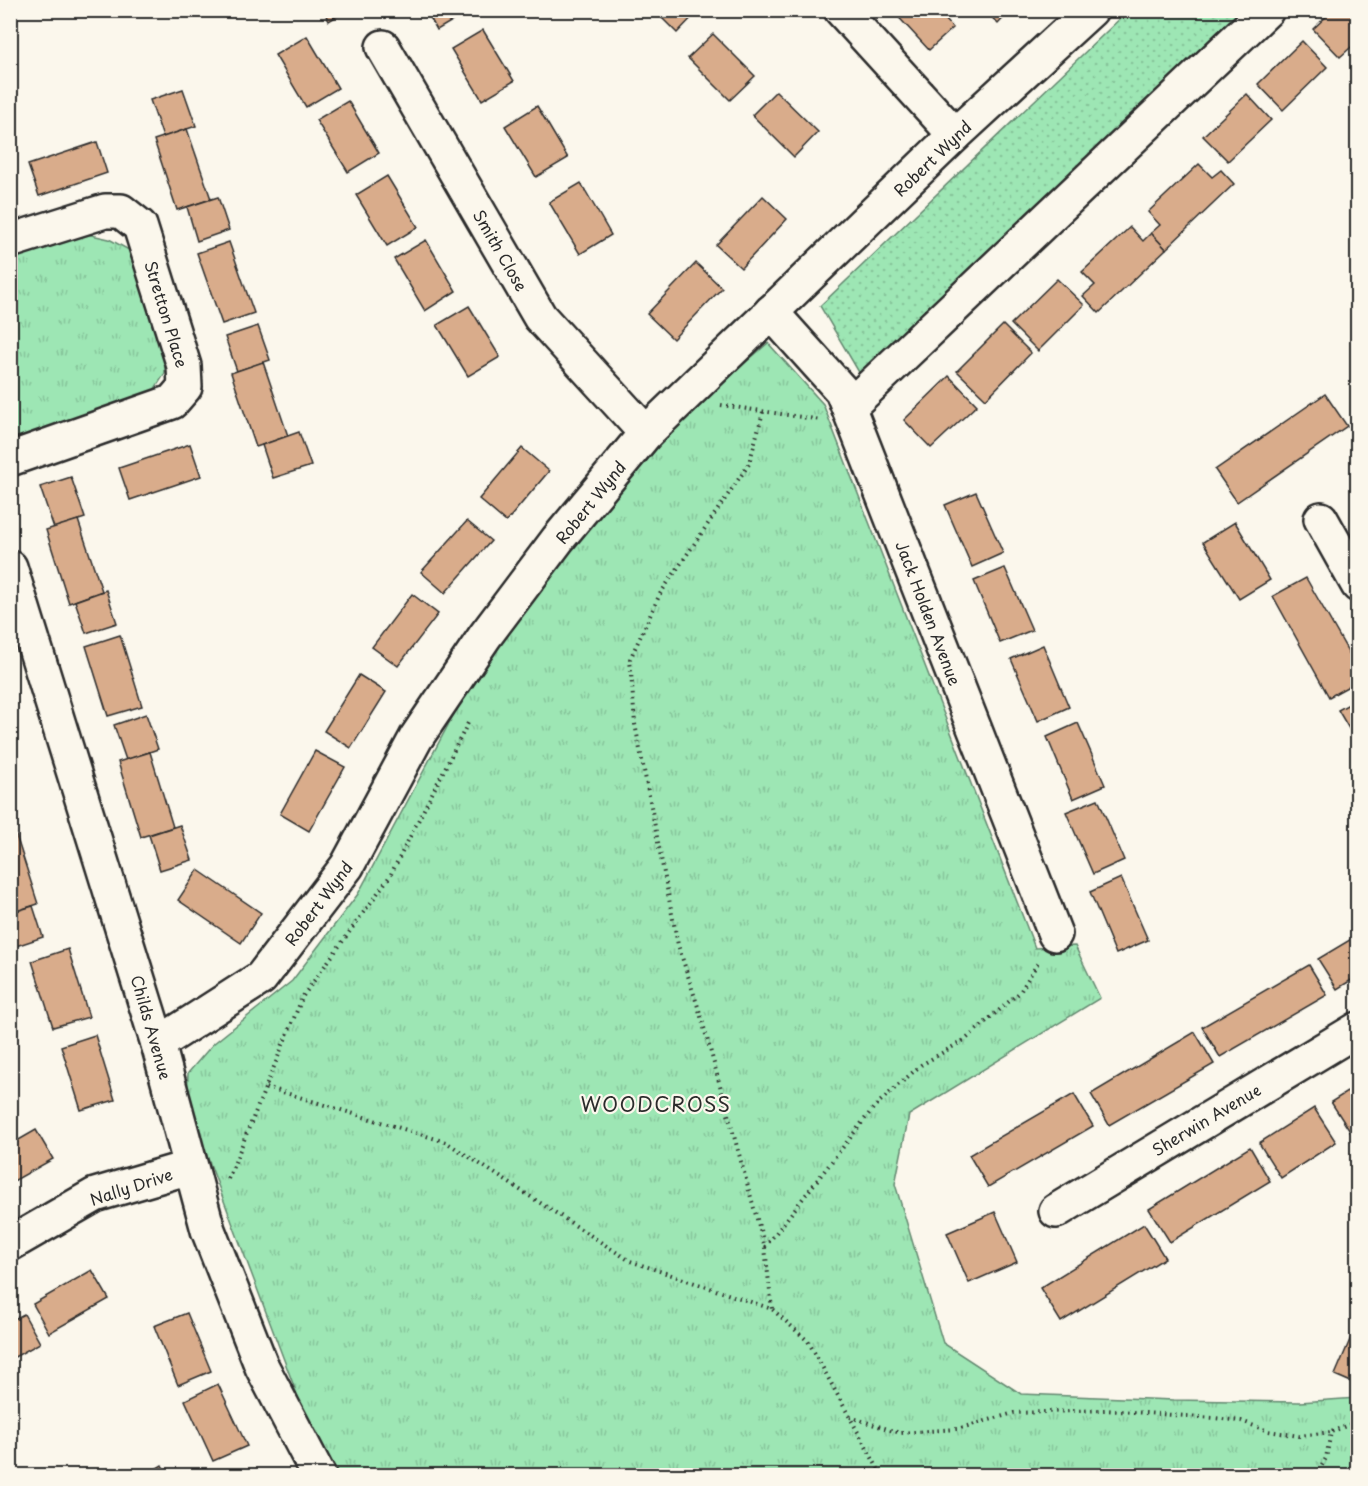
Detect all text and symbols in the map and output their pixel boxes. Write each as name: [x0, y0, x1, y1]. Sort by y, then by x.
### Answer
street label: Robert Wynd: [888, 115, 976, 201]
street label: Smith Close: [468, 205, 534, 295]
street label: Stretton Place: [139, 258, 195, 370]
street label: Robert Wynd: [549, 456, 631, 548]
street label: Jack Holden Avenue: [890, 537, 968, 689]
street label: Robert Wynd: [278, 856, 358, 950]
street label: Childs Avenue: [126, 972, 178, 1082]
street label: Sherwin Avenue: [1147, 1077, 1265, 1161]
district label: WOODCROSS: [580, 1089, 732, 1119]
street label: Nally Drive: [87, 1161, 175, 1211]

